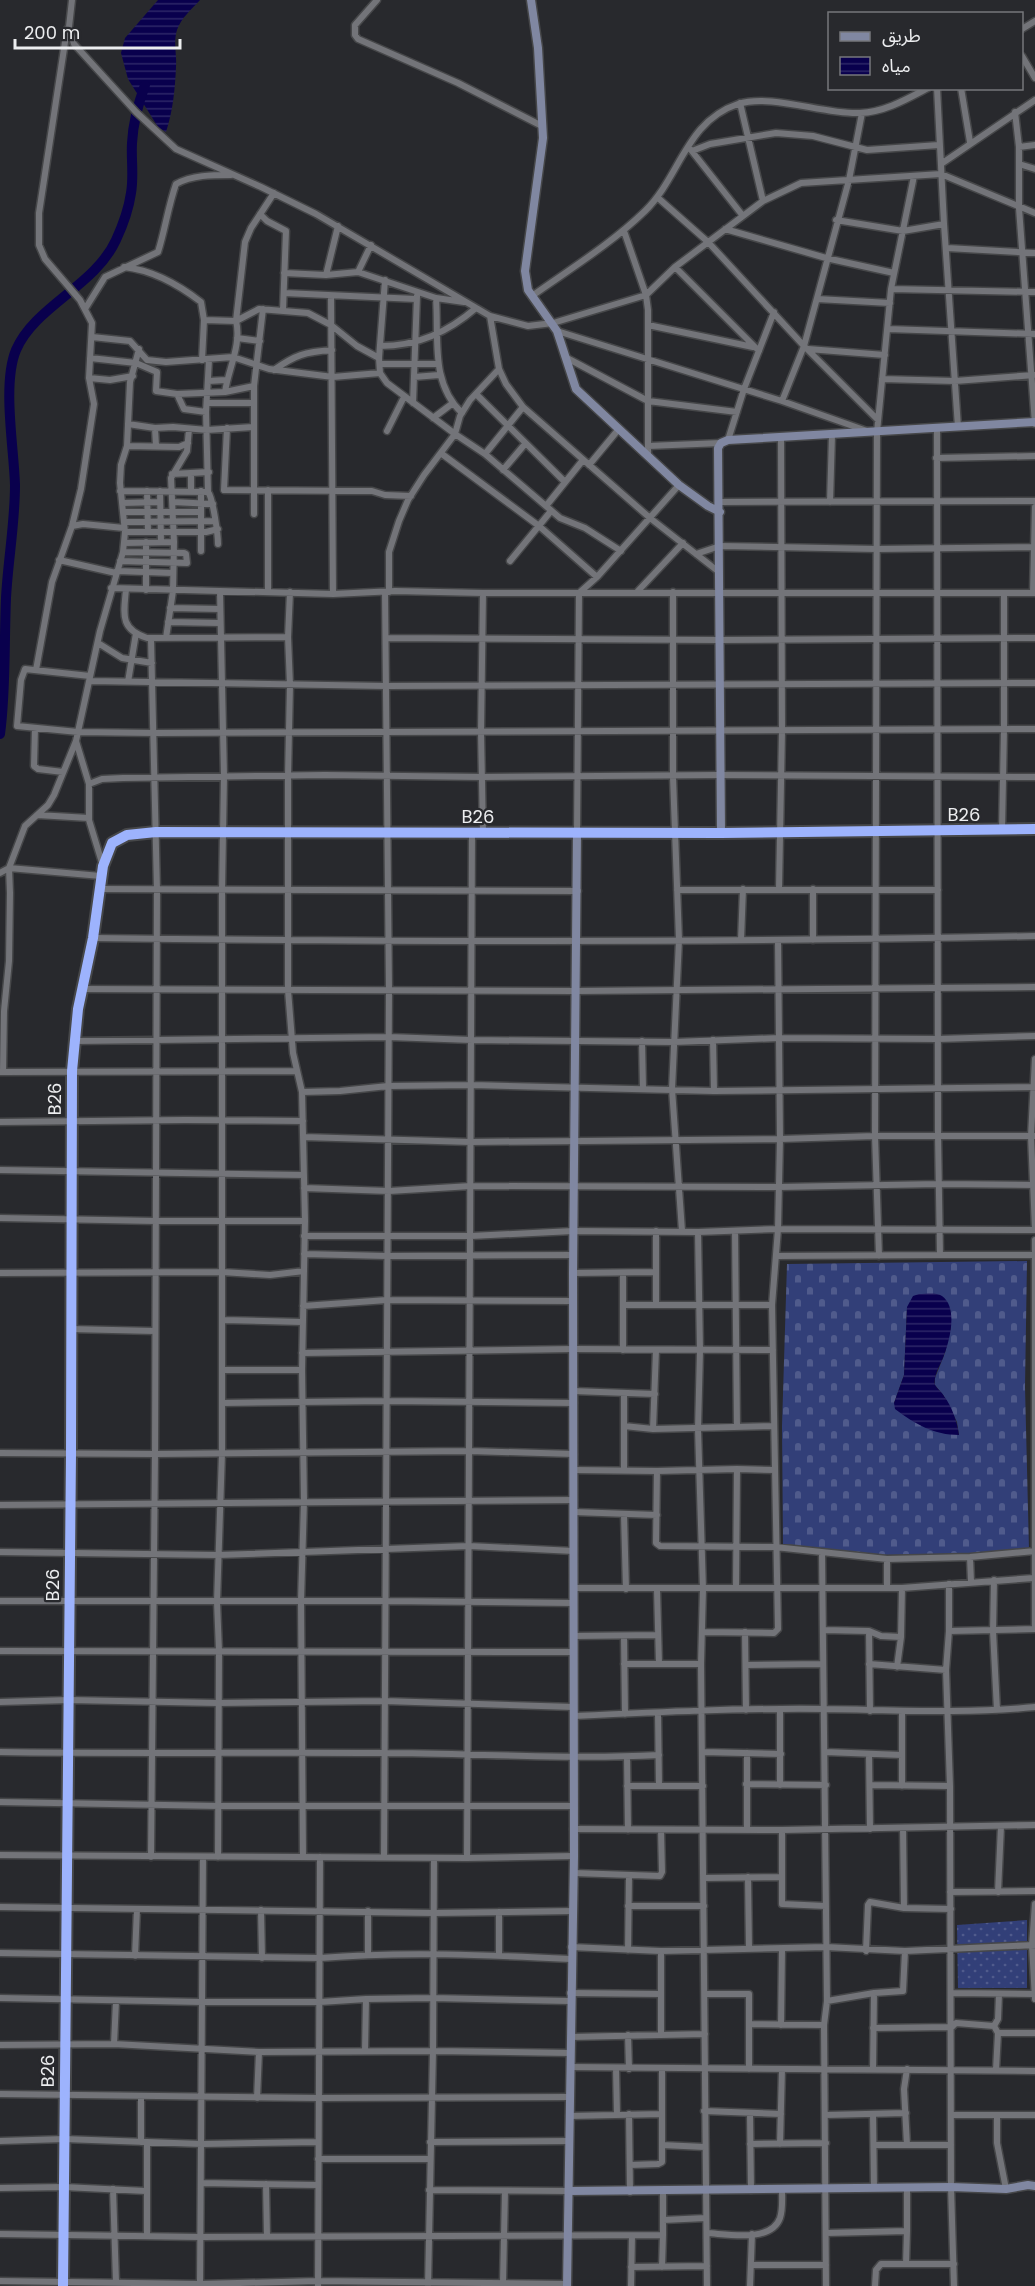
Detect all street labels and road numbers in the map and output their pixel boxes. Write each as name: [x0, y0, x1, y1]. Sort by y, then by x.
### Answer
street label: B26: [948, 802, 980, 827]
street label: B26: [462, 804, 494, 829]
street label: B26: [42, 1082, 67, 1116]
street label: B26: [40, 1569, 65, 1601]
street label: B26: [35, 2054, 60, 2088]

